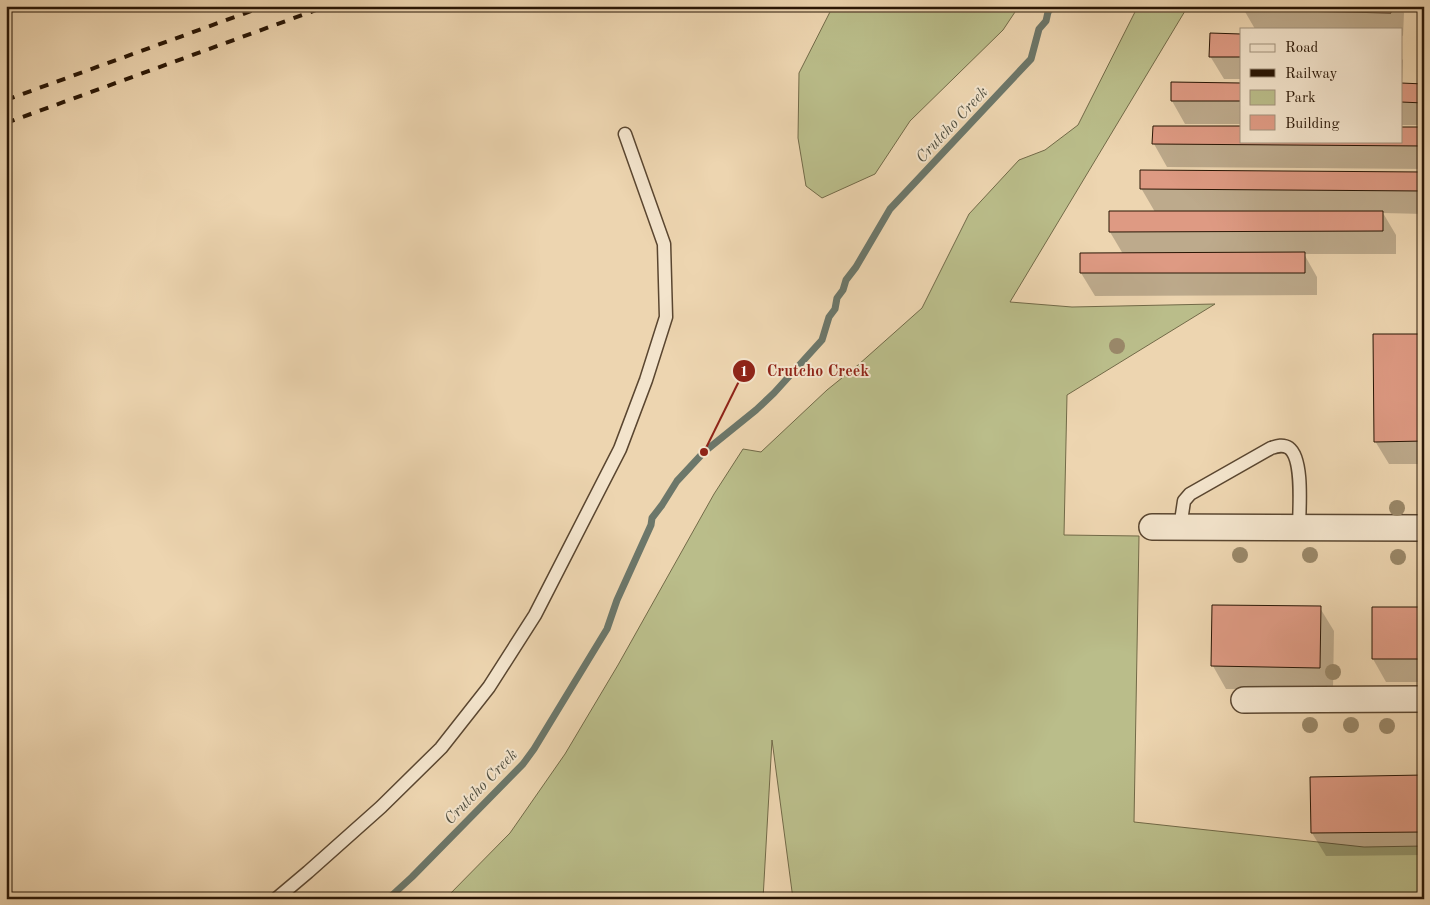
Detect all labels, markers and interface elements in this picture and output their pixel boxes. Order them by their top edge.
legend [1240,28,1402,142]
text: Road [1285,41,1319,56]
text: Railway [1285,67,1338,82]
water label: Crutcho Creek [913,84,992,166]
text: Park [1285,91,1316,106]
text: Building [1285,117,1340,132]
callout: Crutcho Creek [732,355,880,386]
text: Crutcho Creek [767,364,869,380]
text: 1 [740,365,748,380]
water label: Crutcho Creek [442,747,521,828]

